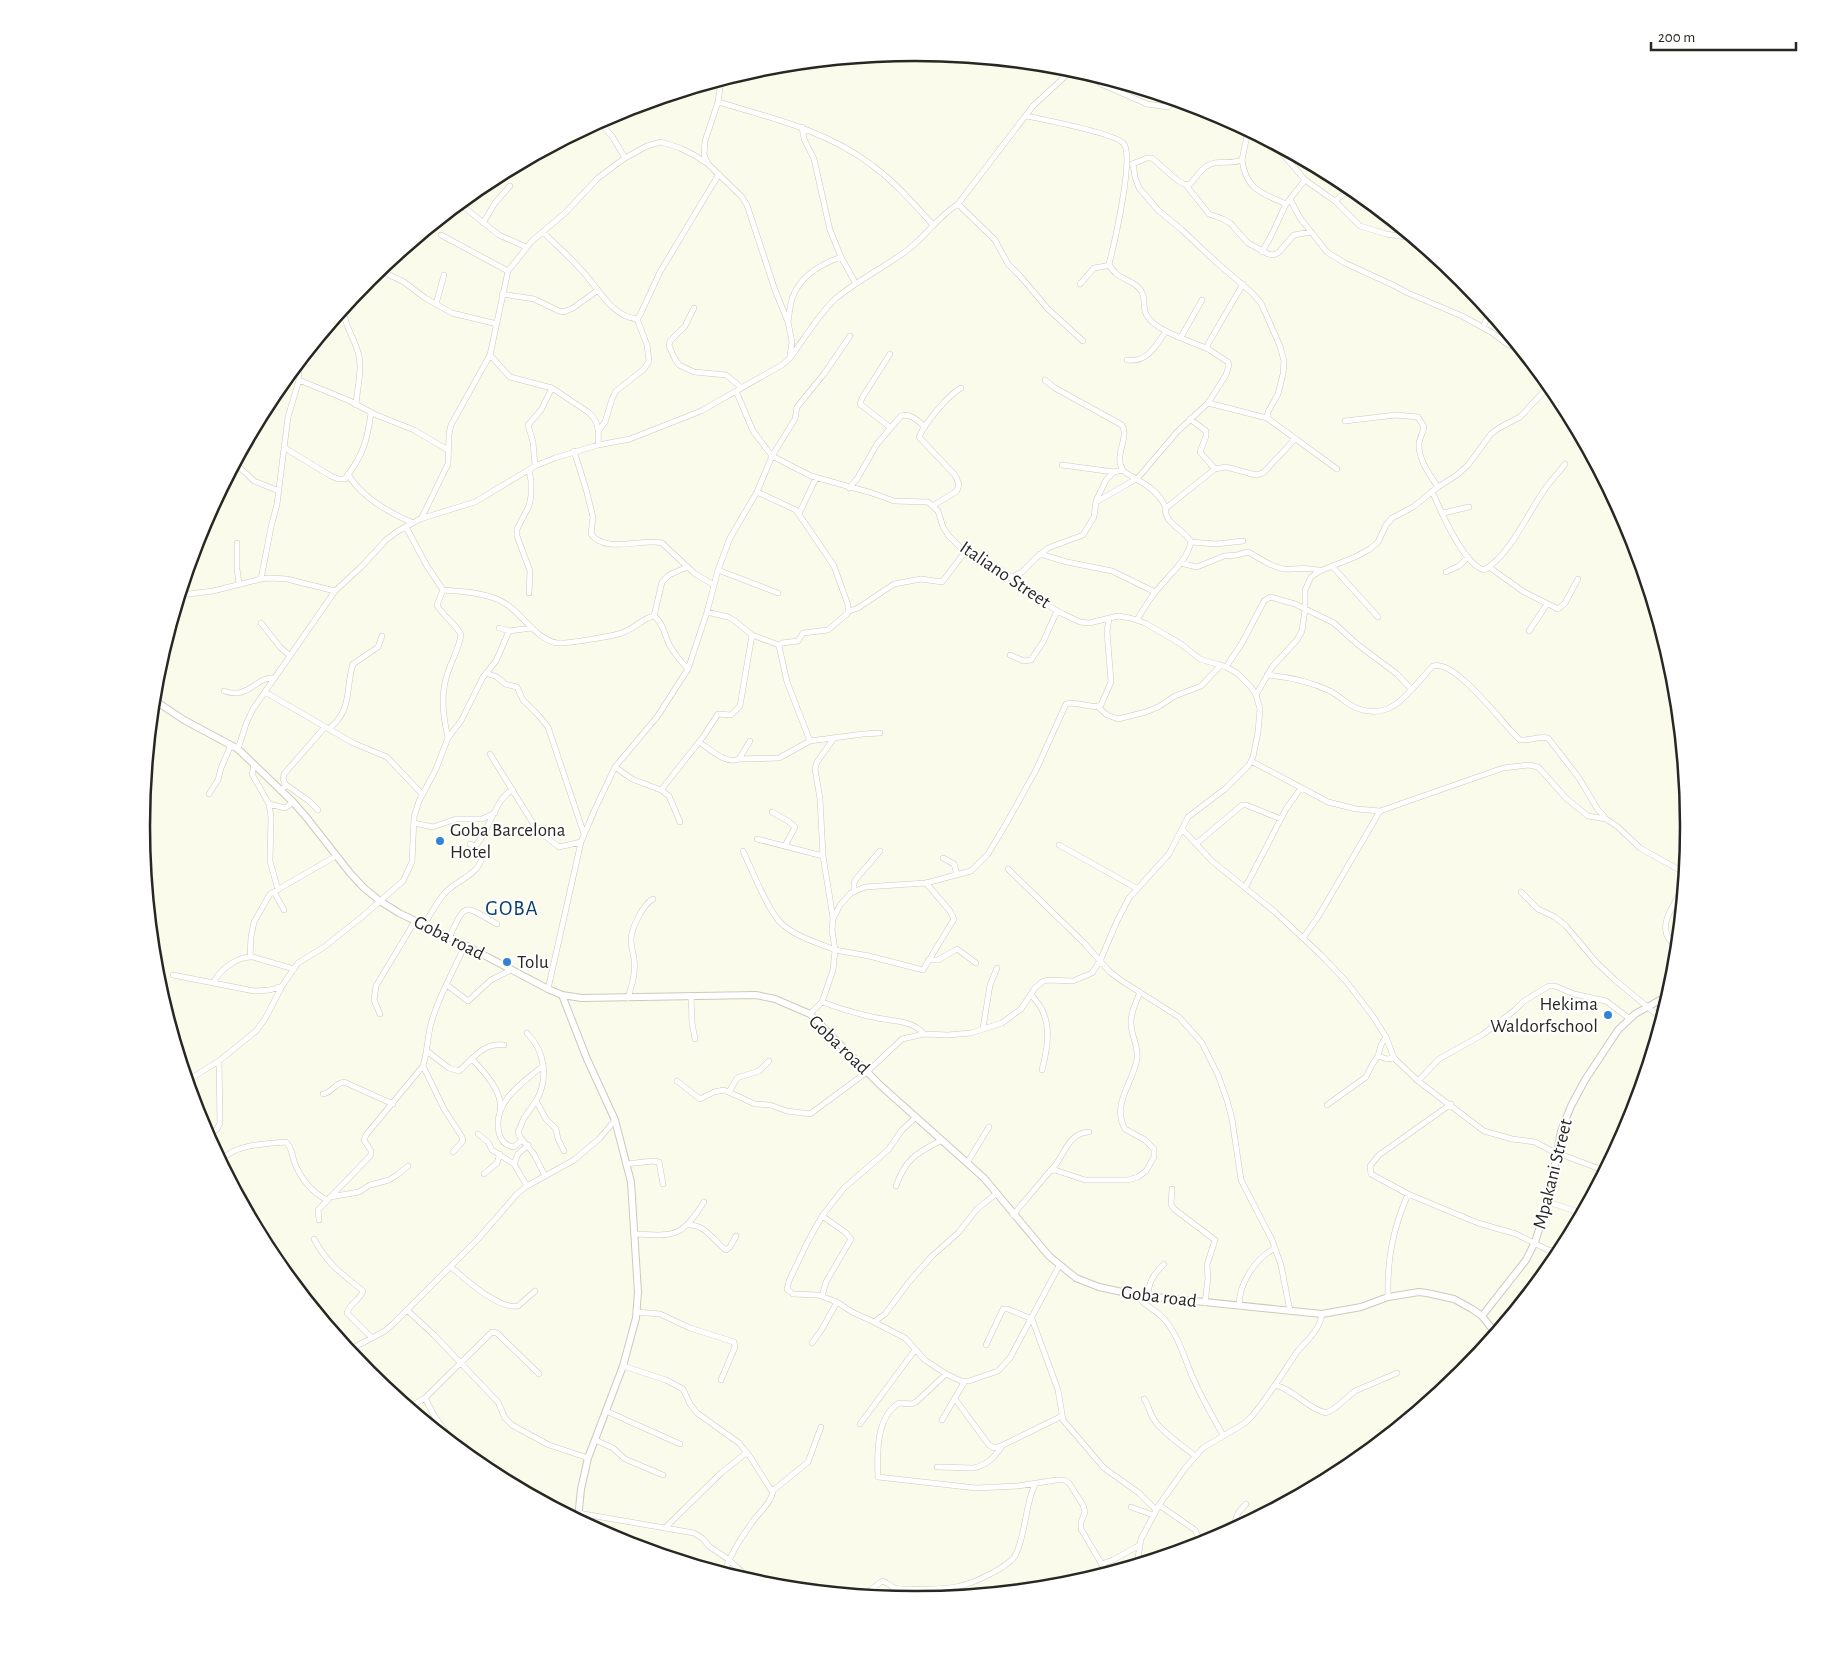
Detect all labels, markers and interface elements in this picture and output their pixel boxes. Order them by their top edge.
scale bar [1651,20,1796,52]
text: 200 m [1658,30,1695,45]
street label: Italiano Street [956,538,1054,612]
place label: Goba Barcelona Hotel [450,821,566,862]
marker: Goba Barcelona Hotel [434,835,446,847]
district label: GOBA [485,898,539,919]
street label: Goba road [411,912,487,964]
place label: Tolu [517,953,549,972]
marker: Tolu [501,956,513,968]
place label: Hekima Waldorfschool [1490,995,1598,1036]
marker: Hekima Waldorfschool [1602,1009,1614,1021]
street label: Goba road [805,1012,873,1078]
street label: Mpakani Street [1530,1117,1576,1231]
street label: Goba road [1120,1283,1198,1311]

